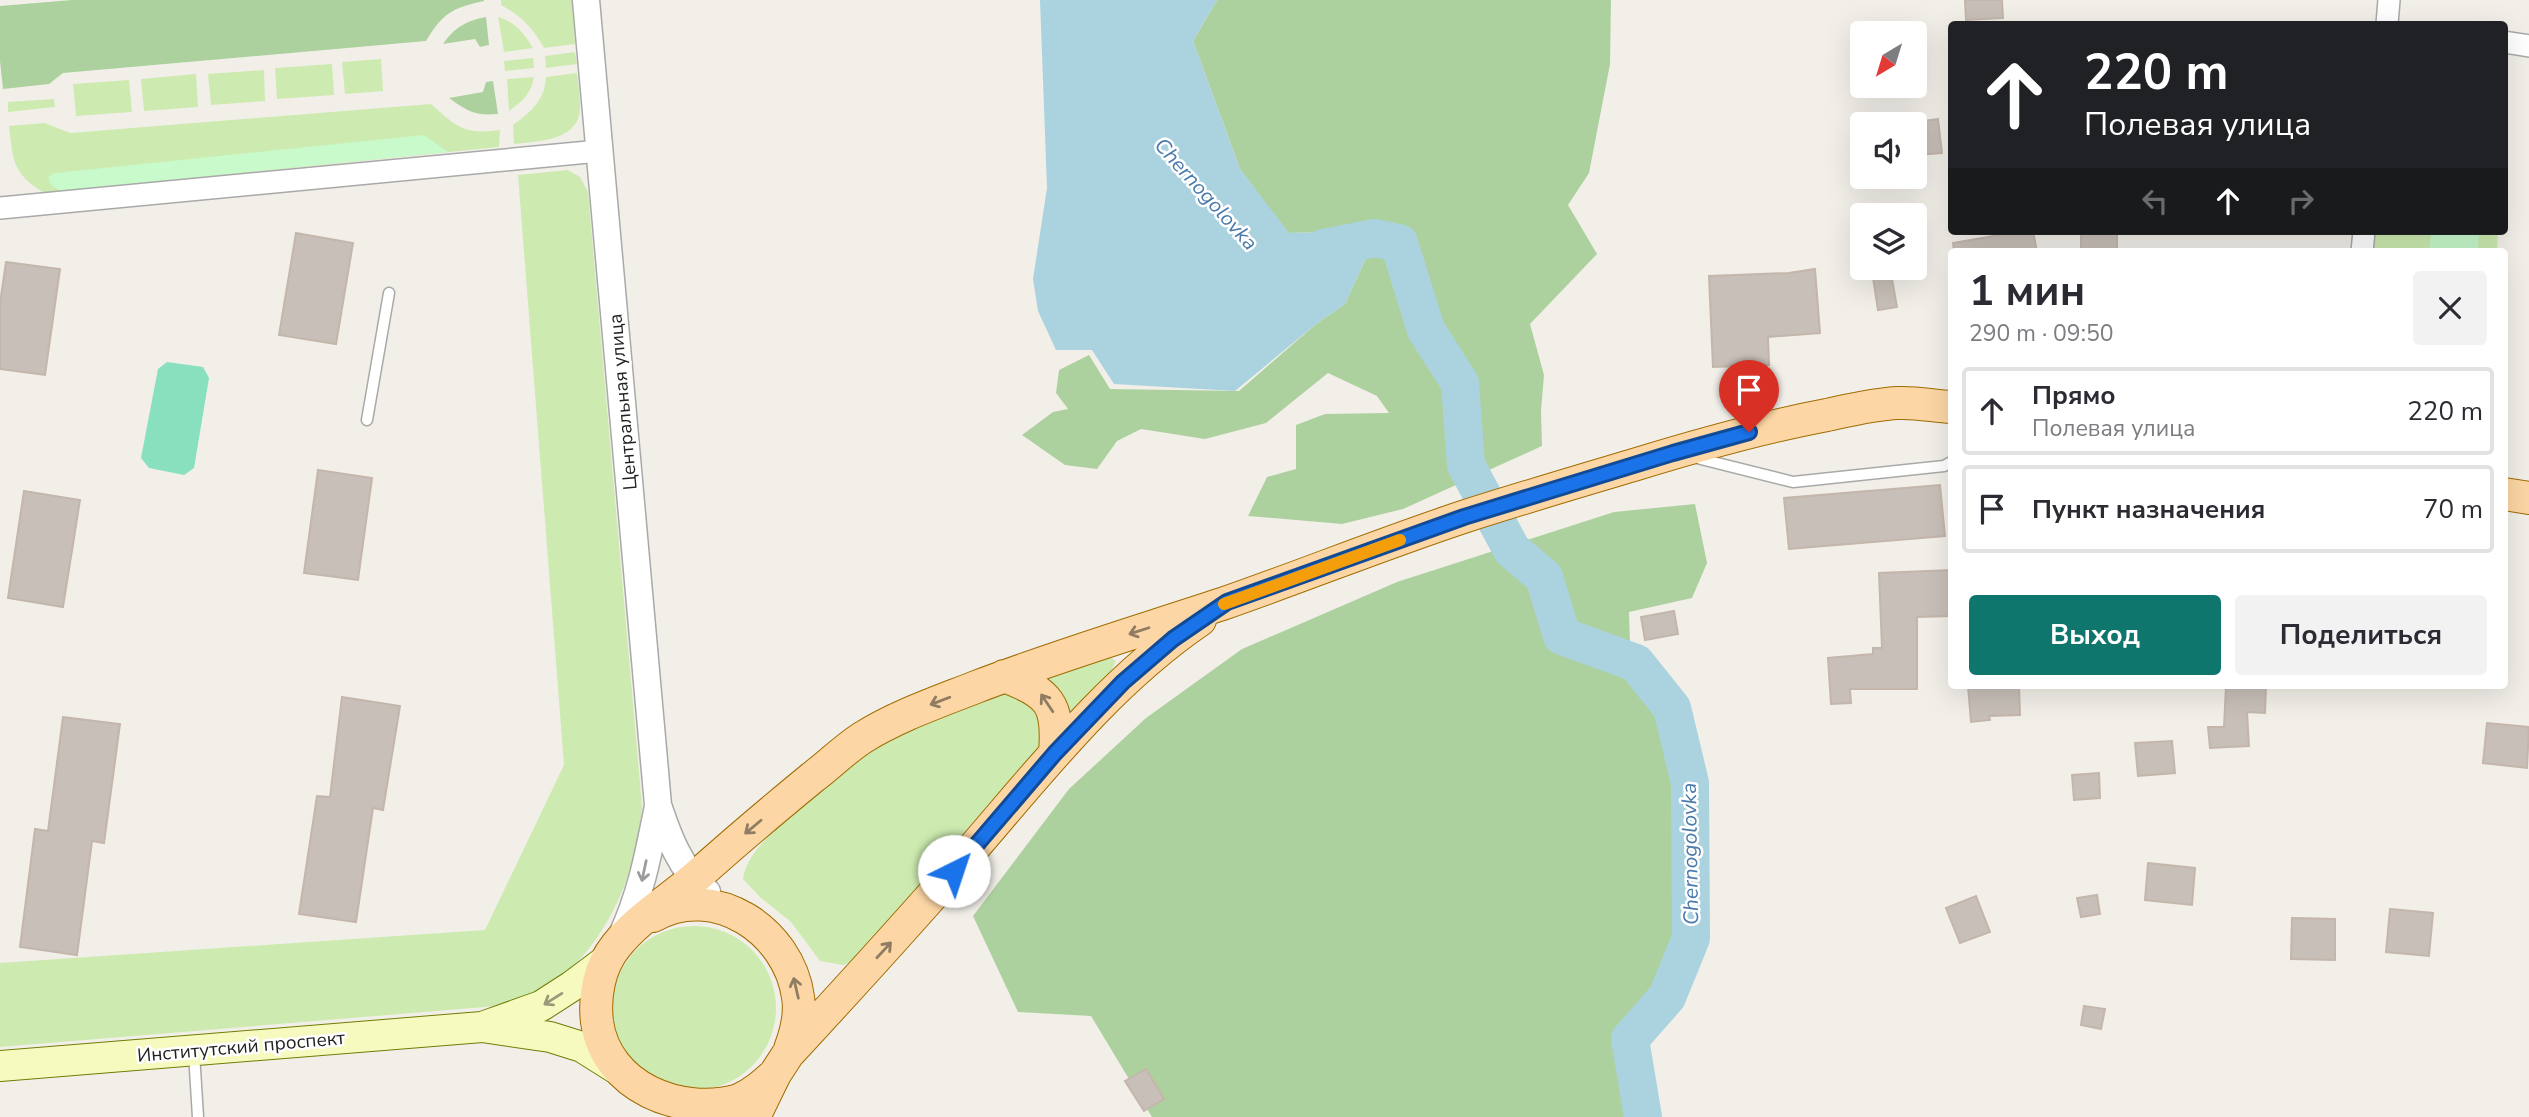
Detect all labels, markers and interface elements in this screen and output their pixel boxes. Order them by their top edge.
north arrow [1850,21,1927,98]
map controls [1850,21,1927,280]
text: 220 m [2084,39,2228,106]
icon: ahead [1969,49,2060,140]
text: Полевая улица [2084,103,2311,146]
button: sound [1850,112,1927,189]
water label: Chernogolovka [1148,132,1264,256]
icon: left [2136,182,2174,220]
icon: ahead [2209,182,2247,220]
icon: right [2282,182,2320,220]
button: layers [1850,203,1927,280]
text: 1 мин [1969,263,2085,320]
button: close [2413,271,2487,345]
street label: Центральная улица [602,313,644,491]
text: 290 m · 09:50 [1969,318,2114,349]
pin [1719,360,1779,432]
icon: arrive [1730,371,1768,409]
text: Прямо [2032,378,2116,413]
icon: ahead [1973,392,2011,430]
text: 220 m [2407,394,2483,429]
text: Полевая улица [2032,413,2195,444]
icon: arrive [1973,490,2011,528]
text: Пункт назначения [2032,492,2265,527]
text: 70 m [2423,492,2483,527]
button: Выход [1969,595,2221,675]
button: Поделиться [2235,595,2487,675]
one-way arrow [1128,625,1150,638]
one-way arrow [1040,694,1054,713]
one-way arrow [930,695,952,708]
water label: Chernogolovka [1675,783,1705,925]
one-way arrow [744,819,762,834]
position arrow [917,834,991,908]
one-way arrow [637,859,651,882]
one-way arrow [876,941,892,959]
one-way arrow [789,977,803,1000]
one-way arrow [543,992,563,1006]
street label: Институтский проспект [136,1025,347,1069]

